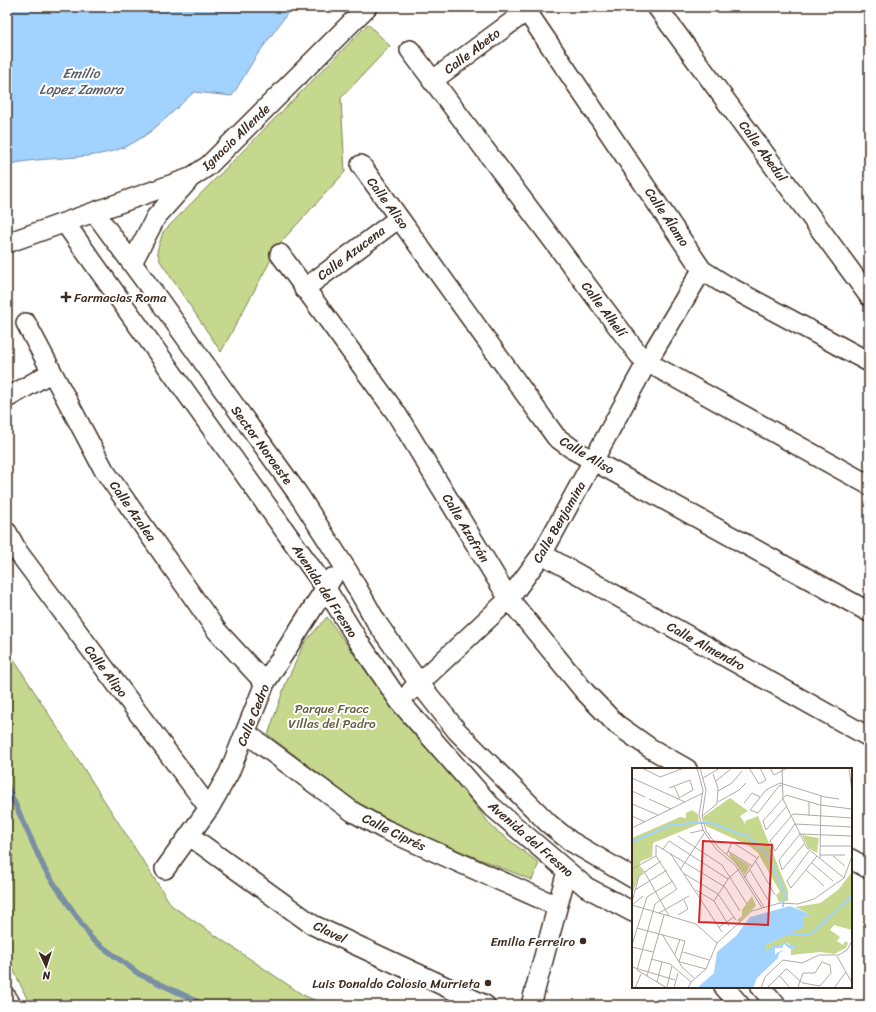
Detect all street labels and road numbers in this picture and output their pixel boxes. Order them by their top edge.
street label: Calle Abeto [439,22,506,80]
street label: Ignacio Allende [196,98,276,177]
street label: Calle Abedul [733,115,793,187]
street label: Calle Aliso [361,172,415,235]
street label: Calle Álamo [639,183,696,252]
street label: Calle Azucena [312,219,390,286]
street label: Calle Alhelí [575,276,634,343]
street label: Sector Noroeste [225,400,299,490]
street label: Calle Aliso [555,430,619,481]
street label: Calle Azalea [103,476,163,547]
street label: Calle Benjamina [526,476,592,567]
street label: Calle Azafrán [436,489,496,567]
street label: Avenida del Fresno [285,539,364,643]
street label: Calle Almendro [663,615,750,677]
street label: Calle Alipo [78,640,134,703]
street label: Calle Cedro [230,680,276,750]
street label: Avenida del Fresno [482,794,580,883]
street label: Calle Ciprés [358,807,430,857]
street label: Clavel [309,914,351,950]

